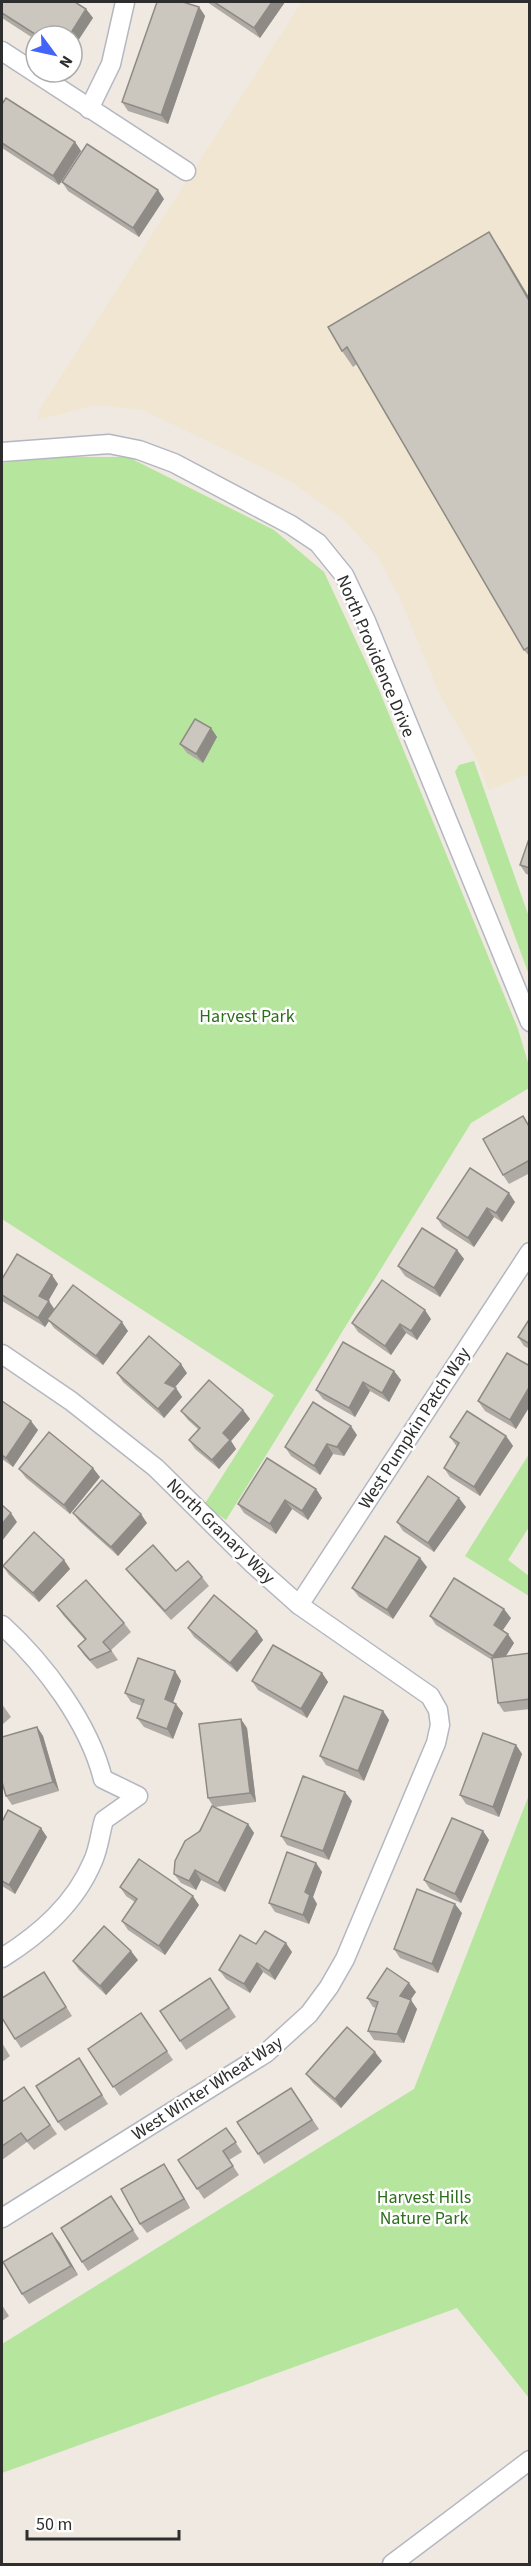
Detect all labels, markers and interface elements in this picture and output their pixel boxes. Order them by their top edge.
north arrow [24,24,84,84]
text: N [54,51,78,72]
street label: North Providence Drive [330,571,421,741]
park label: Harvest Park [199,1004,295,1029]
street label: West Pumpkin Patch Way [353,1342,477,1514]
street label: North Granary Way [161,1473,281,1590]
street label: West Winter Wheat Way [127,2030,288,2147]
park label: Harvest Hills Nature Park [377,2185,471,2231]
scale bar [27,2503,178,2541]
text: 50 m [36,2512,72,2537]

